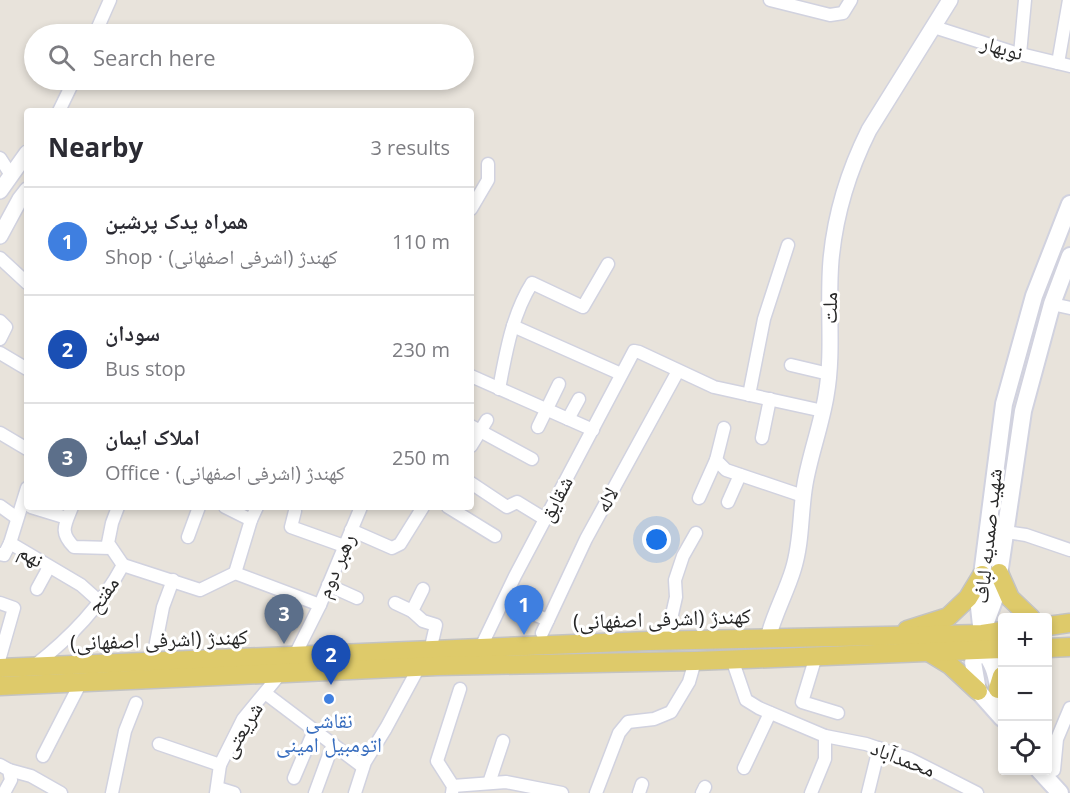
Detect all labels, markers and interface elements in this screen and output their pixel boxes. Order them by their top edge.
search box [24,24,474,90]
street label: نوبهار [977,27,1027,66]
icon: search [45,41,78,74]
text: Search here [93,42,216,72]
text: Nearby [48,129,143,165]
text: 3 results [370,134,450,161]
text: همراه یدک پرشین [105,205,248,235]
text: 1 [62,228,73,255]
text: 110 m [392,228,450,255]
text: Shop · کهندژ (اشرفی اصفهانی) [105,243,338,270]
street label: ملت [815,292,843,324]
text: سودان [105,317,160,347]
text: 2 [62,336,73,363]
text: 230 m [392,336,450,363]
text: Bus stop [105,355,186,382]
text: املاک ایمان [105,421,200,451]
text: 3 [62,444,73,471]
text: 250 m [392,444,450,471]
text: Office · کهندژ (اشرفی اصفهانی) [105,459,345,486]
street label: شهید صمدیه لباف [966,467,1008,605]
street label: شقایق [531,471,579,526]
street label: لاله [588,482,624,517]
your location [642,525,671,554]
street label: رهبر دوم [309,529,362,603]
street label: نهم [13,537,49,574]
street label: مفتح [79,570,125,619]
pin: 1 [504,586,544,635]
pin: 3 [264,594,304,644]
street label: کهندژ (اشرفی اصفهانی) [573,601,752,635]
map controls [998,613,1052,775]
button: + [998,613,1052,667]
street label: کهندژ (اشرفی اصفهانی) [70,622,249,656]
pin: 2 [312,636,350,685]
button: − [998,667,1052,721]
marker: نقاشی اتومبیل امینی [322,692,336,706]
street label: شریعتی [214,696,269,762]
place label: نقاشی اتومبیل امینی [276,706,382,758]
button: locate [998,721,1052,775]
street label: محمدآباد [867,733,940,783]

